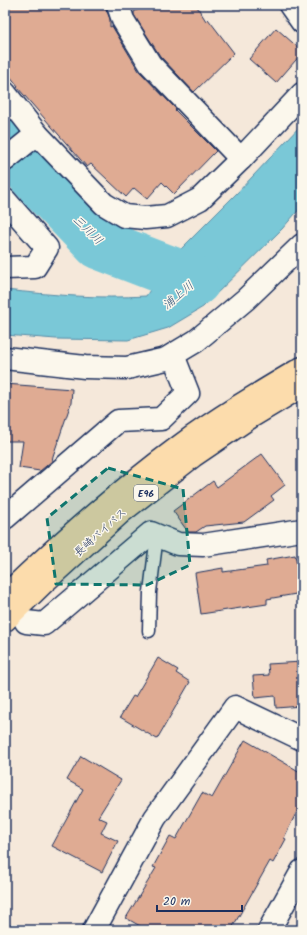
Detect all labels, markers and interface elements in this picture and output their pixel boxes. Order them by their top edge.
water label: 三川川 [68,211,107,250]
water label: 浦上川 [158,277,198,314]
road number: E96 [134,485,158,501]
street label: 長崎バイパス [70,504,131,561]
scale bar [157,887,242,913]
text: 20 m [163,892,191,911]

